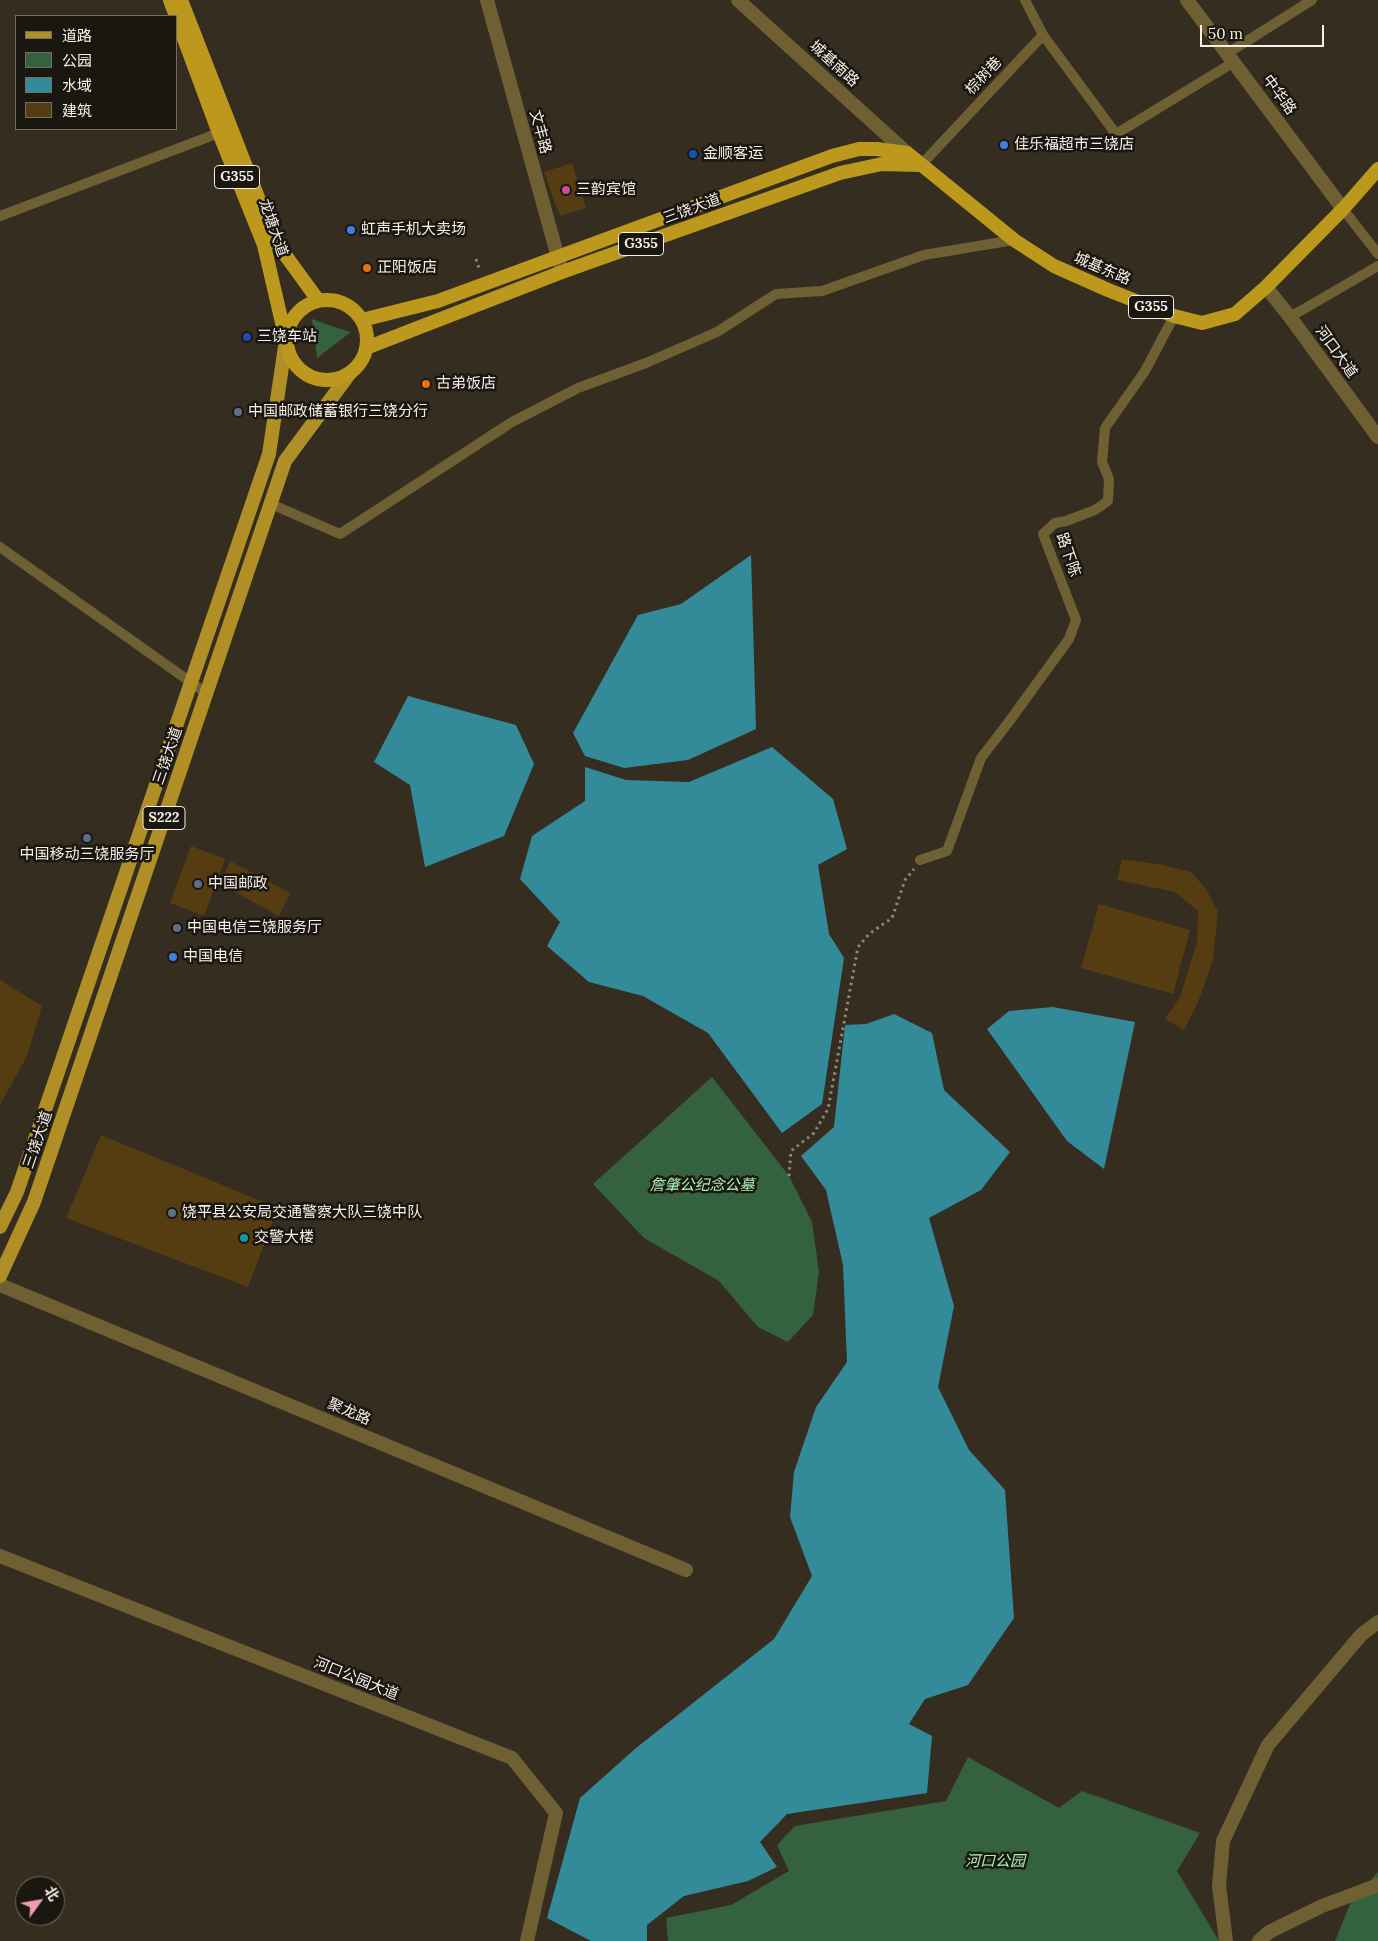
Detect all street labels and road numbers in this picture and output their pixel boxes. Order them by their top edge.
street label: 城基南路 [806,37,862,91]
street label: 棕树巷 [962,53,1006,99]
street label: 中华路 [1258,72,1300,118]
street label: 文丰路 [525,108,555,156]
road number: G355 [214,166,260,188]
street label: 三饶大道 [661,190,723,228]
street label: 龙塘大道 [255,197,291,259]
road number: G355 [618,232,664,255]
street label: 城基东路 [1071,249,1133,289]
road number: G355 [1128,296,1174,318]
street label: 河口大道 [1311,322,1361,382]
street label: 路下陈 [1052,531,1084,579]
street label: 三饶大道 [150,725,186,787]
road number: S222 [143,806,185,830]
street label: 三饶大道 [20,1109,56,1171]
street label: 聚龙路 [325,1395,373,1429]
street label: 河口公园大道 [311,1654,401,1704]

